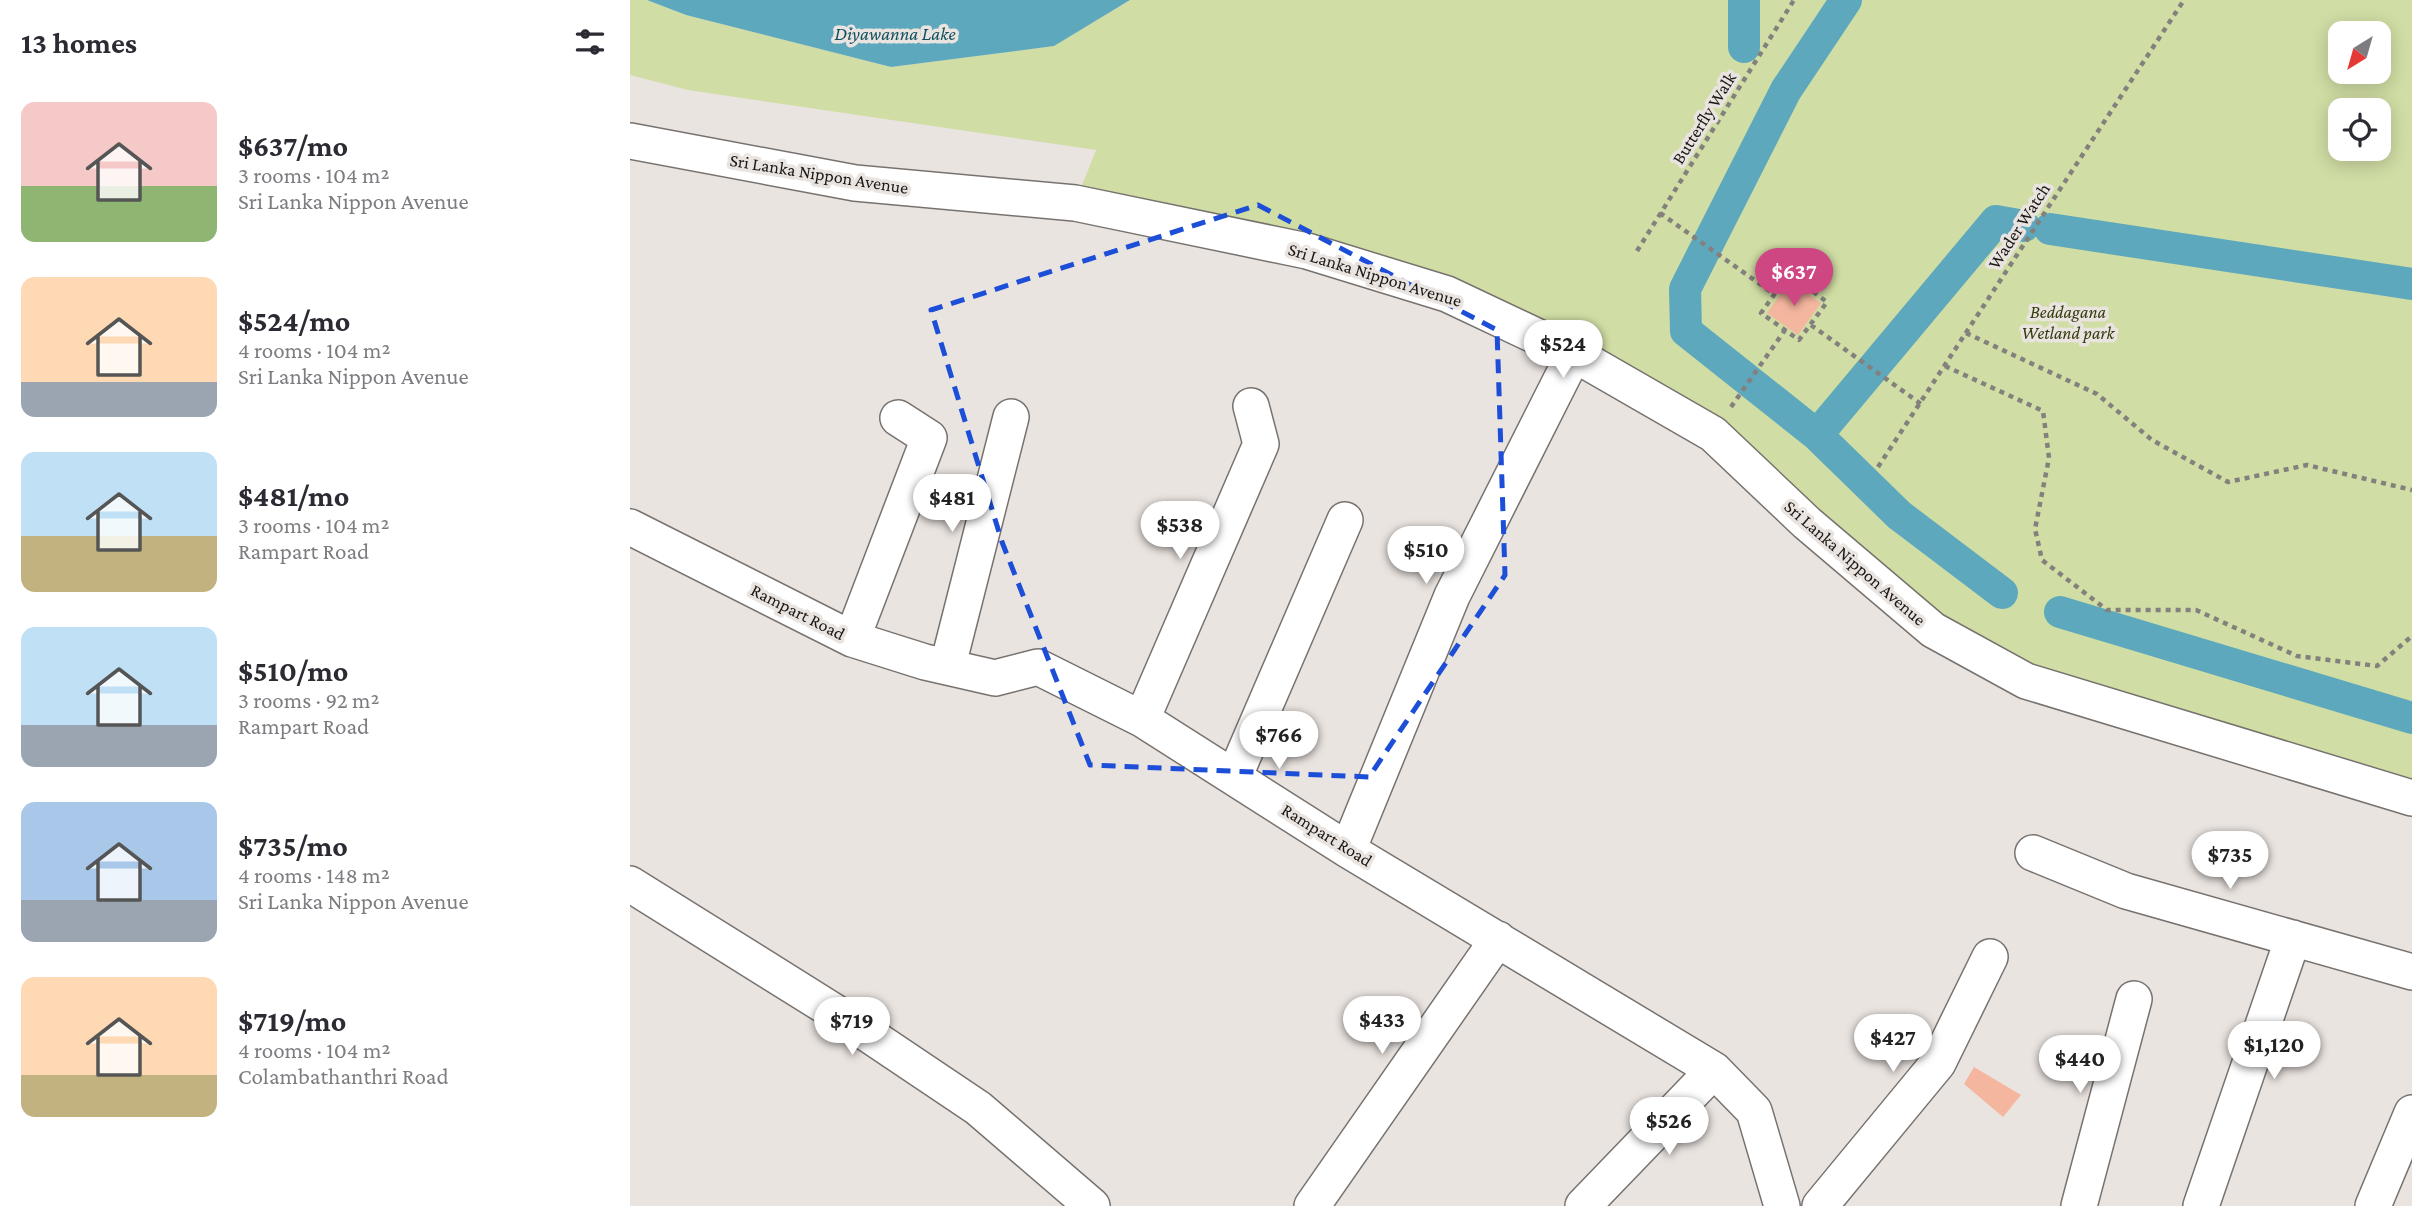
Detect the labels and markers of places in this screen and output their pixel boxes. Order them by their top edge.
pin: $637 [1753,248,1835,308]
pin: $524 [1522,320,1604,380]
pin: $481 [911,475,993,534]
pin: $538 [1139,502,1221,561]
pin: $510 [1385,526,1467,586]
pin: $766 [1238,712,1320,771]
pin: $735 [2189,832,2271,891]
pin: $433 [1341,996,1423,1056]
pin: $719 [811,998,893,1057]
pin: $427 [1852,1014,1934,1074]
pin: $1,120 [2217,1021,2331,1081]
pin: $440 [2039,1036,2121,1095]
pin: $526 [1628,1098,1710,1157]

